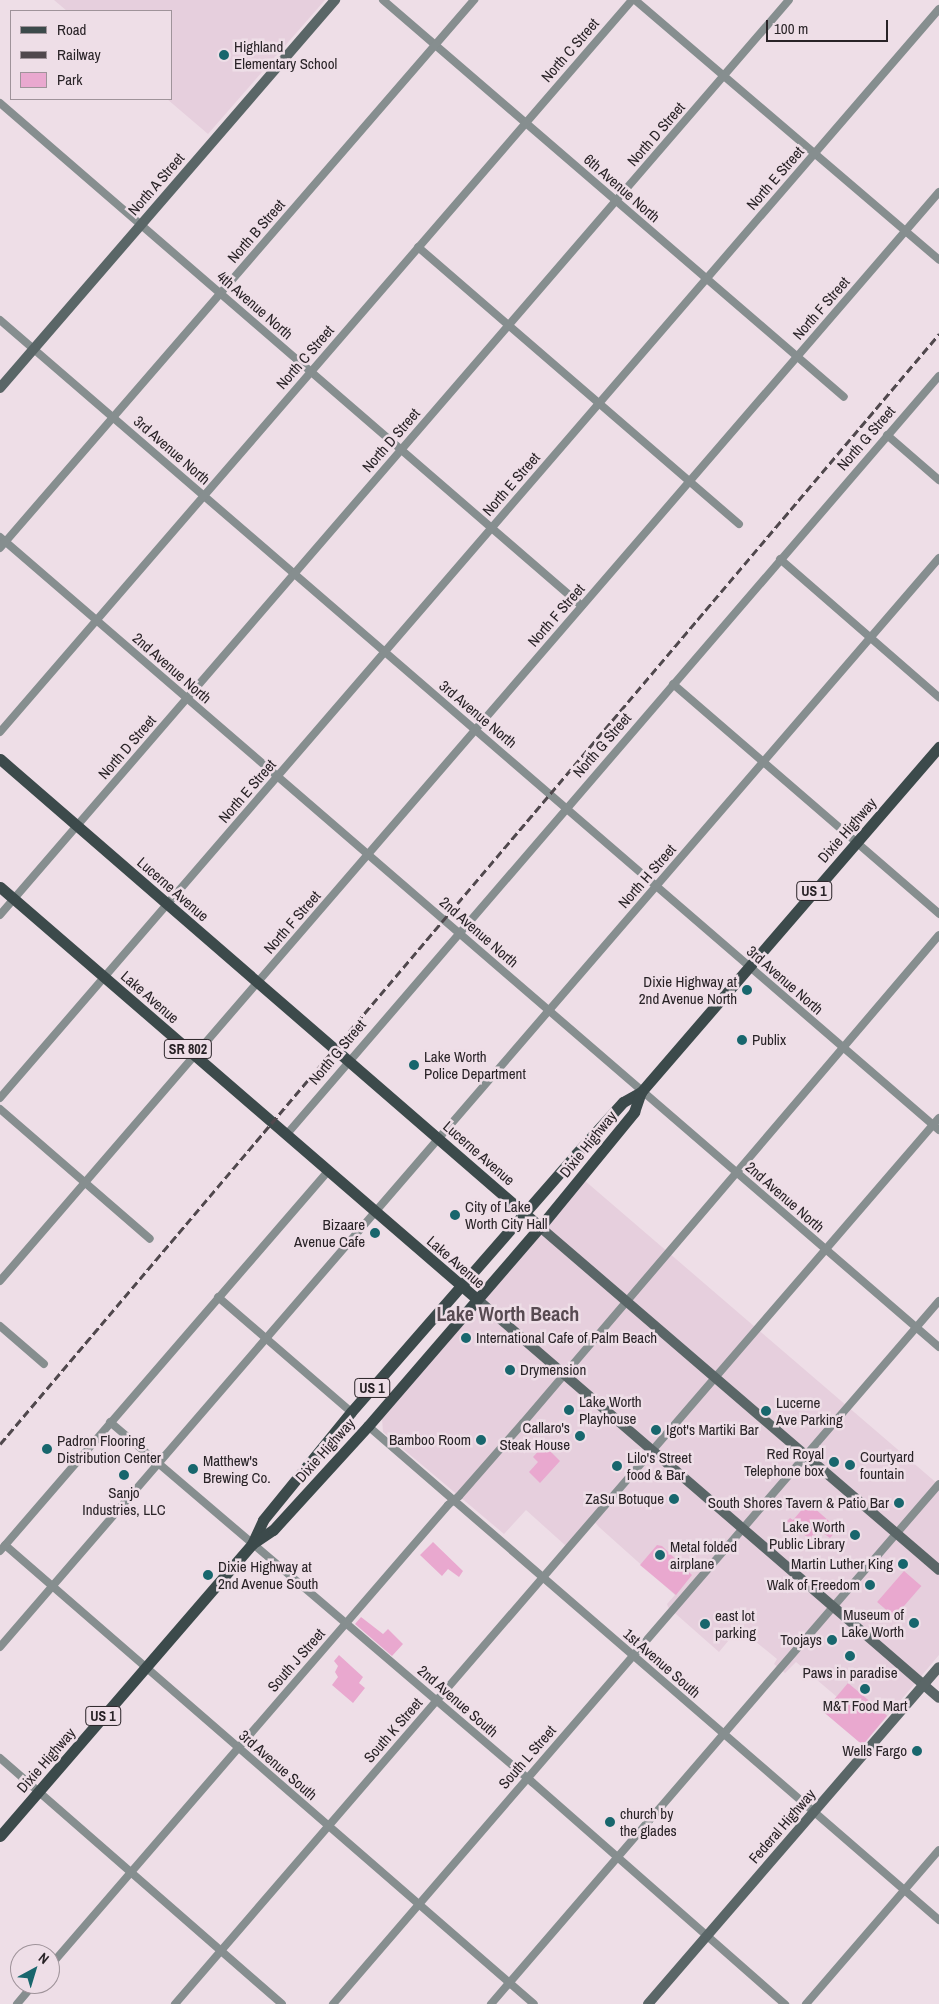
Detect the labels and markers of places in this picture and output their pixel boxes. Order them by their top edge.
place label: Highland Elementary School [234,37,337,72]
marker: Highland Elementary School [218,49,230,61]
place label: Dixie Highway at 2nd Avenue North [638,972,737,1007]
marker: Dixie Highway at 2nd Avenue North [741,984,753,996]
place label: Publix [752,1031,786,1049]
marker: Publix [736,1034,748,1046]
place label: Lake Worth Police Department [424,1047,526,1082]
marker: Lake Worth Police Department [408,1059,420,1071]
place label: City of Lake Worth City Hall [465,1197,547,1232]
marker: City of Lake Worth City Hall [449,1209,461,1221]
place label: Bizaare Avenue Cafe [294,1215,365,1250]
marker: Bizaare Avenue Cafe [369,1227,381,1239]
place label: International Cafe of Palm Beach [476,1329,657,1347]
marker: International Cafe of Palm Beach [460,1332,472,1344]
place label: Drymension [520,1361,586,1379]
marker: Drymension [504,1364,516,1376]
place label: Lake Worth Playhouse [579,1392,642,1427]
place label: Lucerne Ave Parking [776,1393,843,1428]
marker: Lake Worth Playhouse [563,1404,575,1416]
marker: Lucerne Ave Parking [760,1405,772,1417]
place label: Callaro's Steak House [500,1418,570,1453]
place label: Igot's Martiki Bar [666,1421,759,1439]
marker: Igot's Martiki Bar [650,1424,662,1436]
marker: Callaro's Steak House [574,1430,586,1442]
place label: Padron Flooring Distribution Center [57,1431,161,1466]
place label: Bamboo Room [389,1431,471,1449]
marker: Bamboo Room [475,1434,487,1446]
marker: Padron Flooring Distribution Center [41,1443,53,1455]
place label: Red Royal Telephone box [744,1444,824,1479]
place label: Courtyard fountain [860,1447,914,1482]
place label: Lilo's Street food & Bar [627,1448,692,1483]
place label: Matthew's Brewing Co. [203,1451,271,1486]
marker: Red Royal Telephone box [828,1456,840,1468]
marker: Courtyard fountain [844,1459,856,1471]
marker: Lilo's Street food & Bar [611,1460,623,1472]
marker: Matthew's Brewing Co. [187,1463,199,1475]
marker: Sanjo Industries, LLC [118,1469,130,1481]
place label: Sanjo Industries, LLC [82,1483,166,1518]
place label: ZaSu Botuque [585,1490,664,1508]
marker: ZaSu Botuque [668,1493,680,1505]
place label: South Shores Tavern & Patio Bar [708,1494,889,1512]
marker: South Shores Tavern & Patio Bar [893,1497,905,1509]
place label: Lake Worth Public Library [769,1517,845,1552]
marker: Lake Worth Public Library [849,1529,861,1541]
place label: Metal folded airplane [670,1537,737,1572]
marker: Metal folded airplane [654,1549,666,1561]
place label: Martin Luther King [791,1555,893,1573]
place label: Dixie Highway at 2nd Avenue South [218,1557,319,1592]
marker: Martin Luther King [897,1558,909,1570]
marker: Dixie Highway at 2nd Avenue South [202,1569,214,1581]
place label: Walk of Freedom [767,1576,860,1594]
marker: Walk of Freedom [864,1579,876,1591]
place label: Museum of Lake Worth [841,1605,904,1640]
place label: east lot parking [715,1606,756,1641]
marker: Museum of Lake Worth [908,1617,920,1629]
marker: east lot parking [699,1618,711,1630]
place label: Toojays [780,1631,822,1649]
marker: Toojays [826,1634,838,1646]
marker: Paws in paradise [844,1650,856,1662]
place label: Paws in paradise [802,1664,898,1682]
marker: M&T Food Mart [859,1683,871,1695]
place label: M&T Food Mart [823,1697,907,1715]
place label: Wells Fargo [842,1742,907,1760]
marker: Wells Fargo [911,1745,923,1757]
place label: church by the glades [620,1804,677,1839]
marker: church by the glades [604,1816,616,1828]

